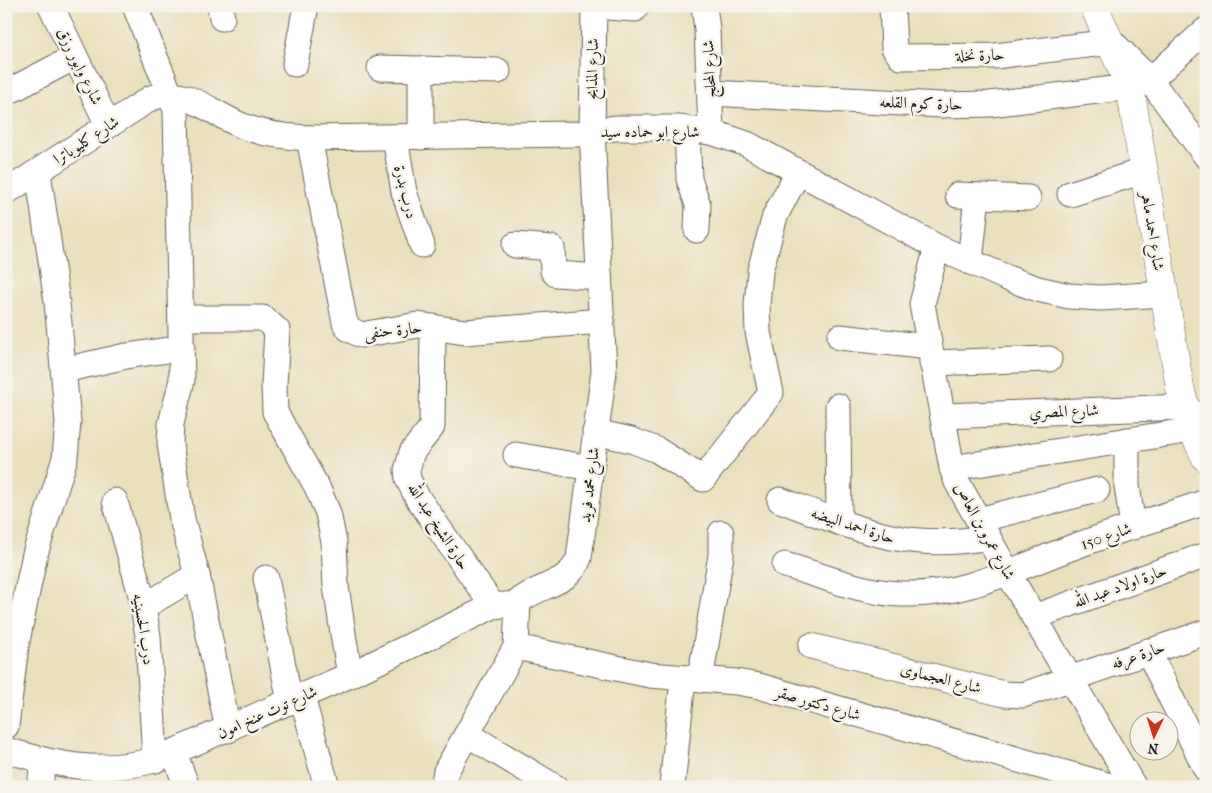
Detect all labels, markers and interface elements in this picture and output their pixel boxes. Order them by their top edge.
street label: شارع وابور رزق [50,24,107,109]
street label: شارع المذابح [582,38,606,100]
street label: شارع المحلج [698,39,725,99]
street label: حارة نخلة [954,45,1005,65]
street label: حارة كوم القلعه [879,92,963,119]
street label: شارع كليوباترا [50,112,125,172]
street label: شارع ابو حماده سيد [600,122,700,145]
street label: درب بدرة [389,163,422,221]
street label: شارع احمد ماهر [1133,188,1169,273]
street label: حارة حنفى [363,318,423,344]
street label: شارع المصري [1029,400,1099,426]
street label: شارع محمد فريد [575,446,607,524]
street label: حارة الشيخ عبد الله [400,477,477,576]
street label: شارع عمرو بن العاص [947,479,1020,585]
street label: حارة احمد البيضه [809,503,897,547]
street label: شارع 150 [1078,518,1135,557]
street label: حارة اولاد عبد الله [1070,558,1169,612]
street label: درب الحسينيه [128,592,159,666]
street label: حارة عرفه [1109,637,1168,675]
street label: شارع العجماوى [898,659,983,701]
street label: شارع توت عنخ امون [214,681,322,747]
street label: شارع دكتور صقر [770,681,863,728]
north arrow [1130,710,1180,760]
text: N [1147,740,1159,757]

